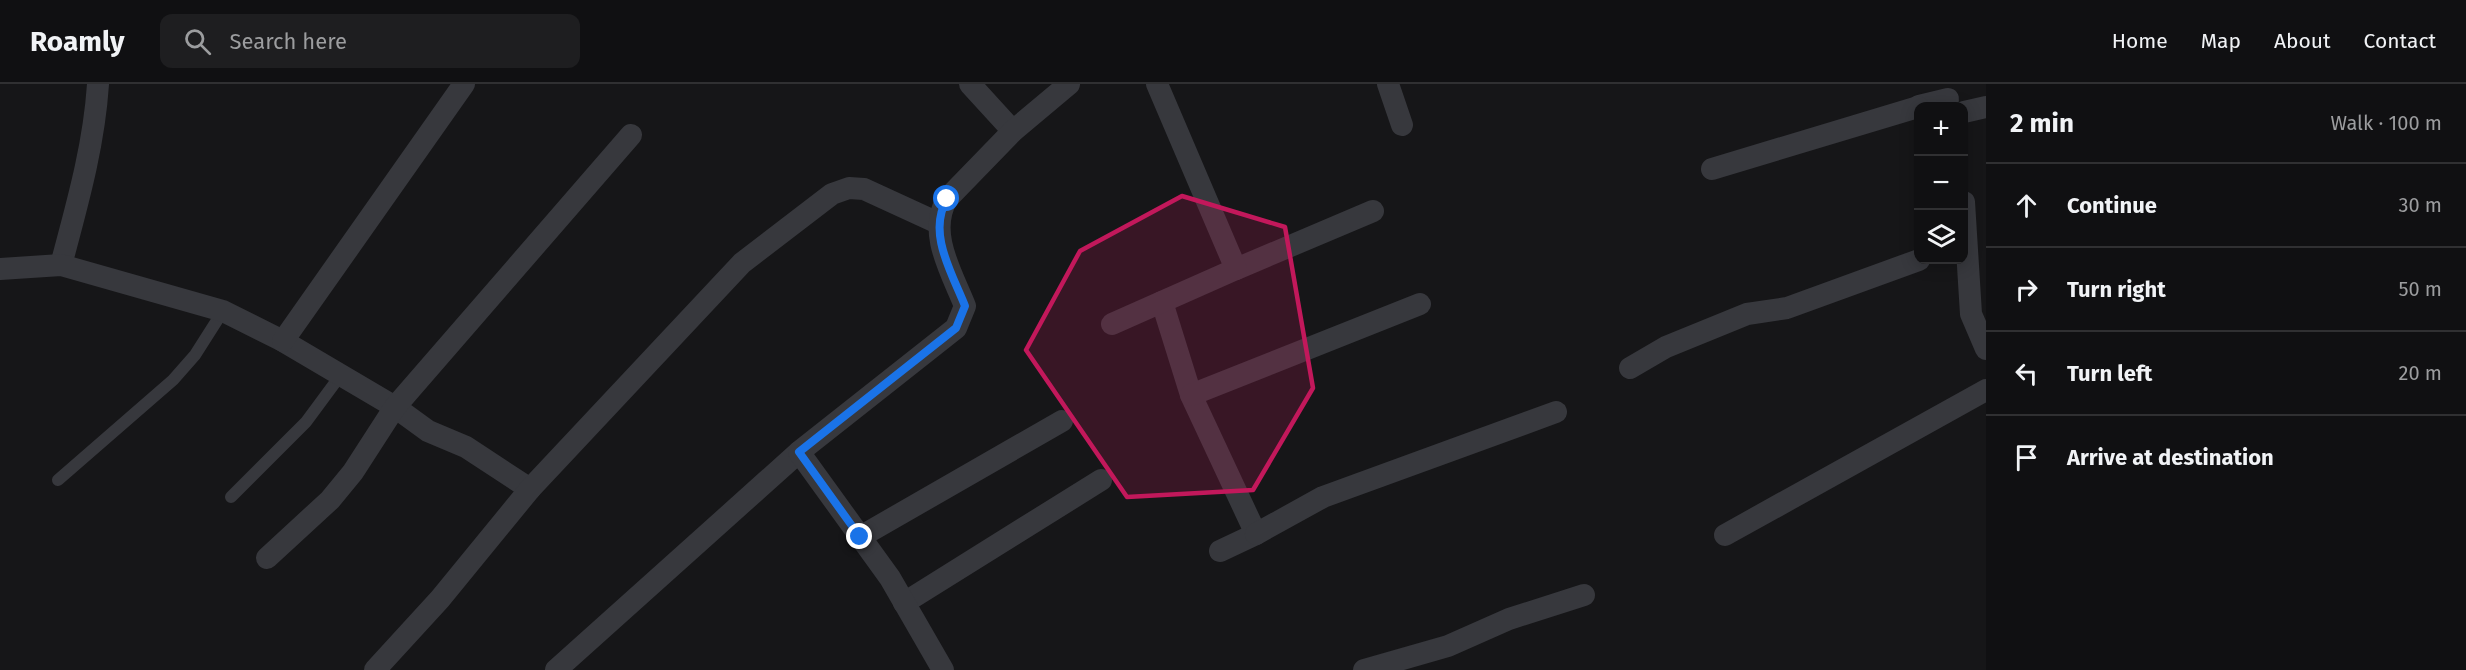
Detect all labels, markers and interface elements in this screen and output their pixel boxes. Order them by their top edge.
search box [160,14,580,68]
text: Roamly [30,25,124,58]
icon: search [181,25,214,58]
text: Search here [229,28,347,55]
text: Home [2112,28,2168,54]
text: Map [2201,28,2241,54]
text: About [2274,28,2331,54]
text: Contact [2364,28,2436,54]
map controls [1914,102,1968,264]
button: + [1914,102,1968,156]
text: 2 min [2010,108,2074,139]
text: Walk · 100 m [2330,111,2442,135]
button: − [1914,156,1968,210]
route start [933,185,959,211]
icon: ahead [2010,189,2043,222]
text: Continue [2067,192,2157,219]
text: 30 m [2398,193,2442,217]
button: layers [1914,210,1968,264]
icon: right [2010,273,2043,306]
text: Turn right [2067,276,2166,303]
text: 50 m [2398,277,2442,301]
icon: left [2010,357,2043,390]
text: Turn left [2067,360,2152,387]
text: 20 m [2399,361,2442,385]
icon: arrive [2010,441,2043,474]
text: Arrive at destination [2067,444,2274,471]
route end [846,523,872,549]

